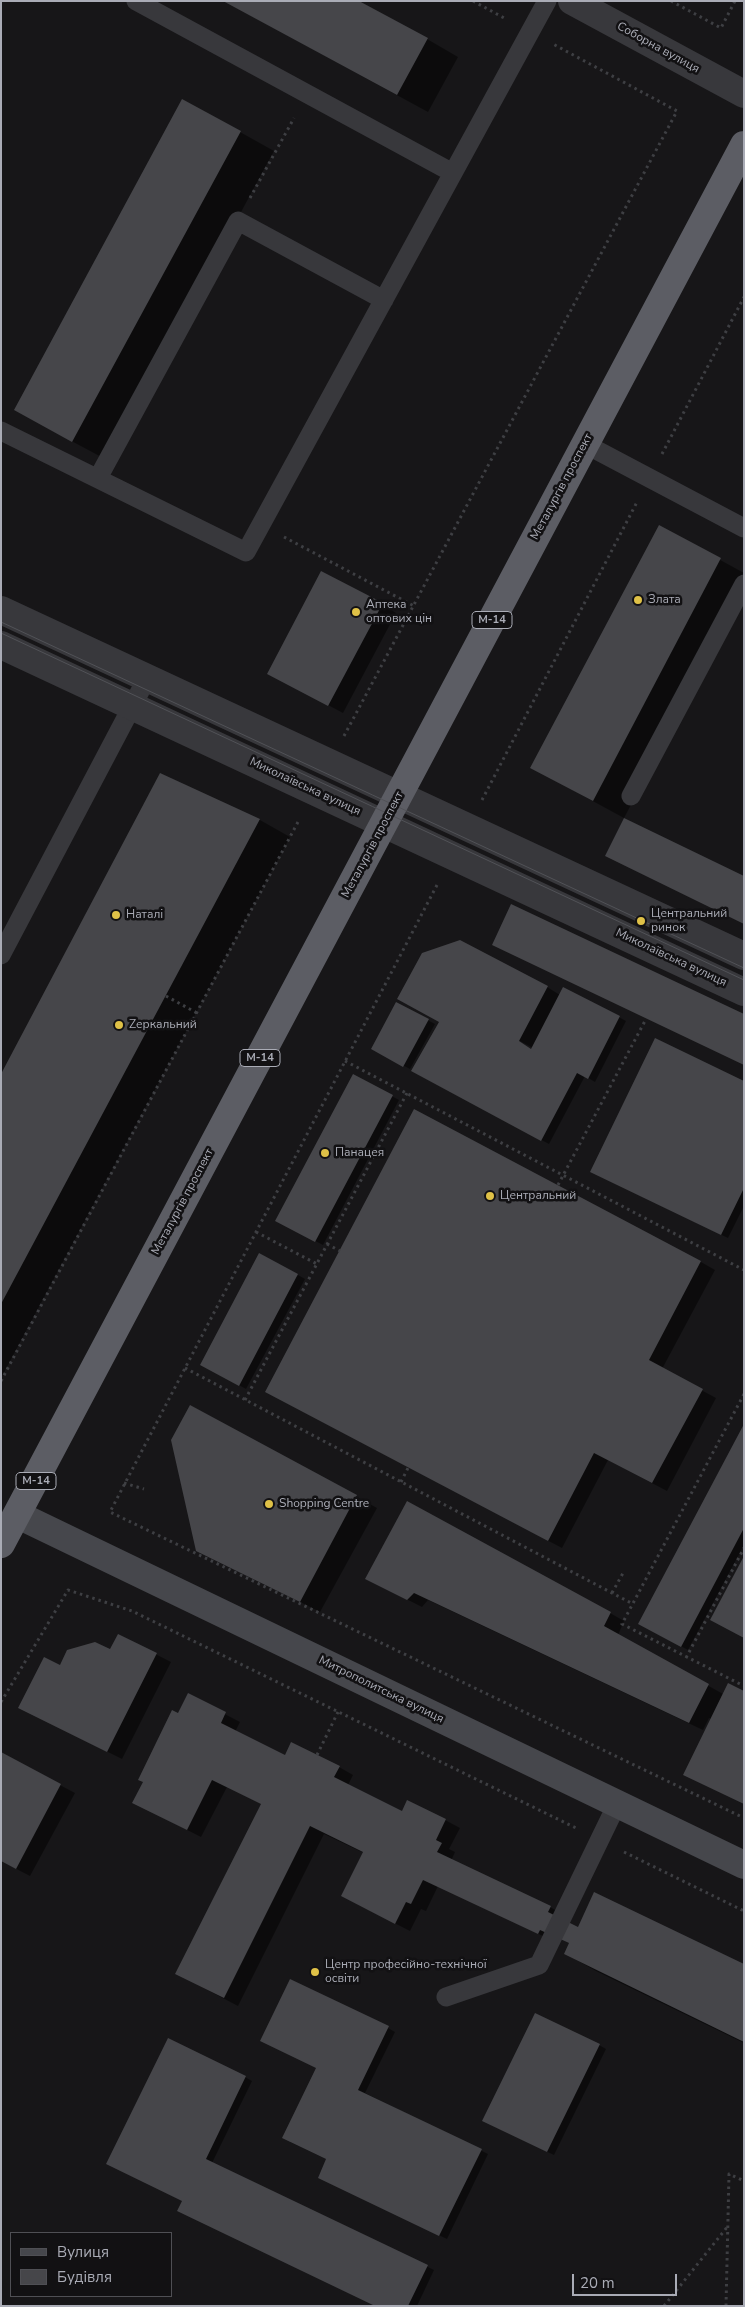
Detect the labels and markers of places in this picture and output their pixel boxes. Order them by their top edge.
place label: Злата [648,593,681,607]
marker: Злата [632,594,644,606]
place label: Аптека оптових цін [366,598,432,626]
marker: Аптека оптових цін [350,606,362,618]
place label: Центральний ринок [651,907,727,935]
place label: Наталі [126,908,163,922]
marker: Наталі [110,909,122,921]
marker: Центральний ринок [635,915,647,927]
place label: Zеркальний [129,1018,197,1032]
marker: Zеркальний [113,1019,125,1031]
place label: Панацея [335,1146,384,1160]
marker: Панацея [319,1147,331,1159]
place label: Центральний [500,1189,576,1203]
marker: Центральний [484,1190,496,1202]
place label: Shopping Centre [279,1497,369,1511]
marker: Shopping Centre [263,1498,275,1510]
place label: Центр професійно-технічної освіти [325,1958,487,1986]
marker: Центр професійно-технічної освіти [309,1966,321,1978]

